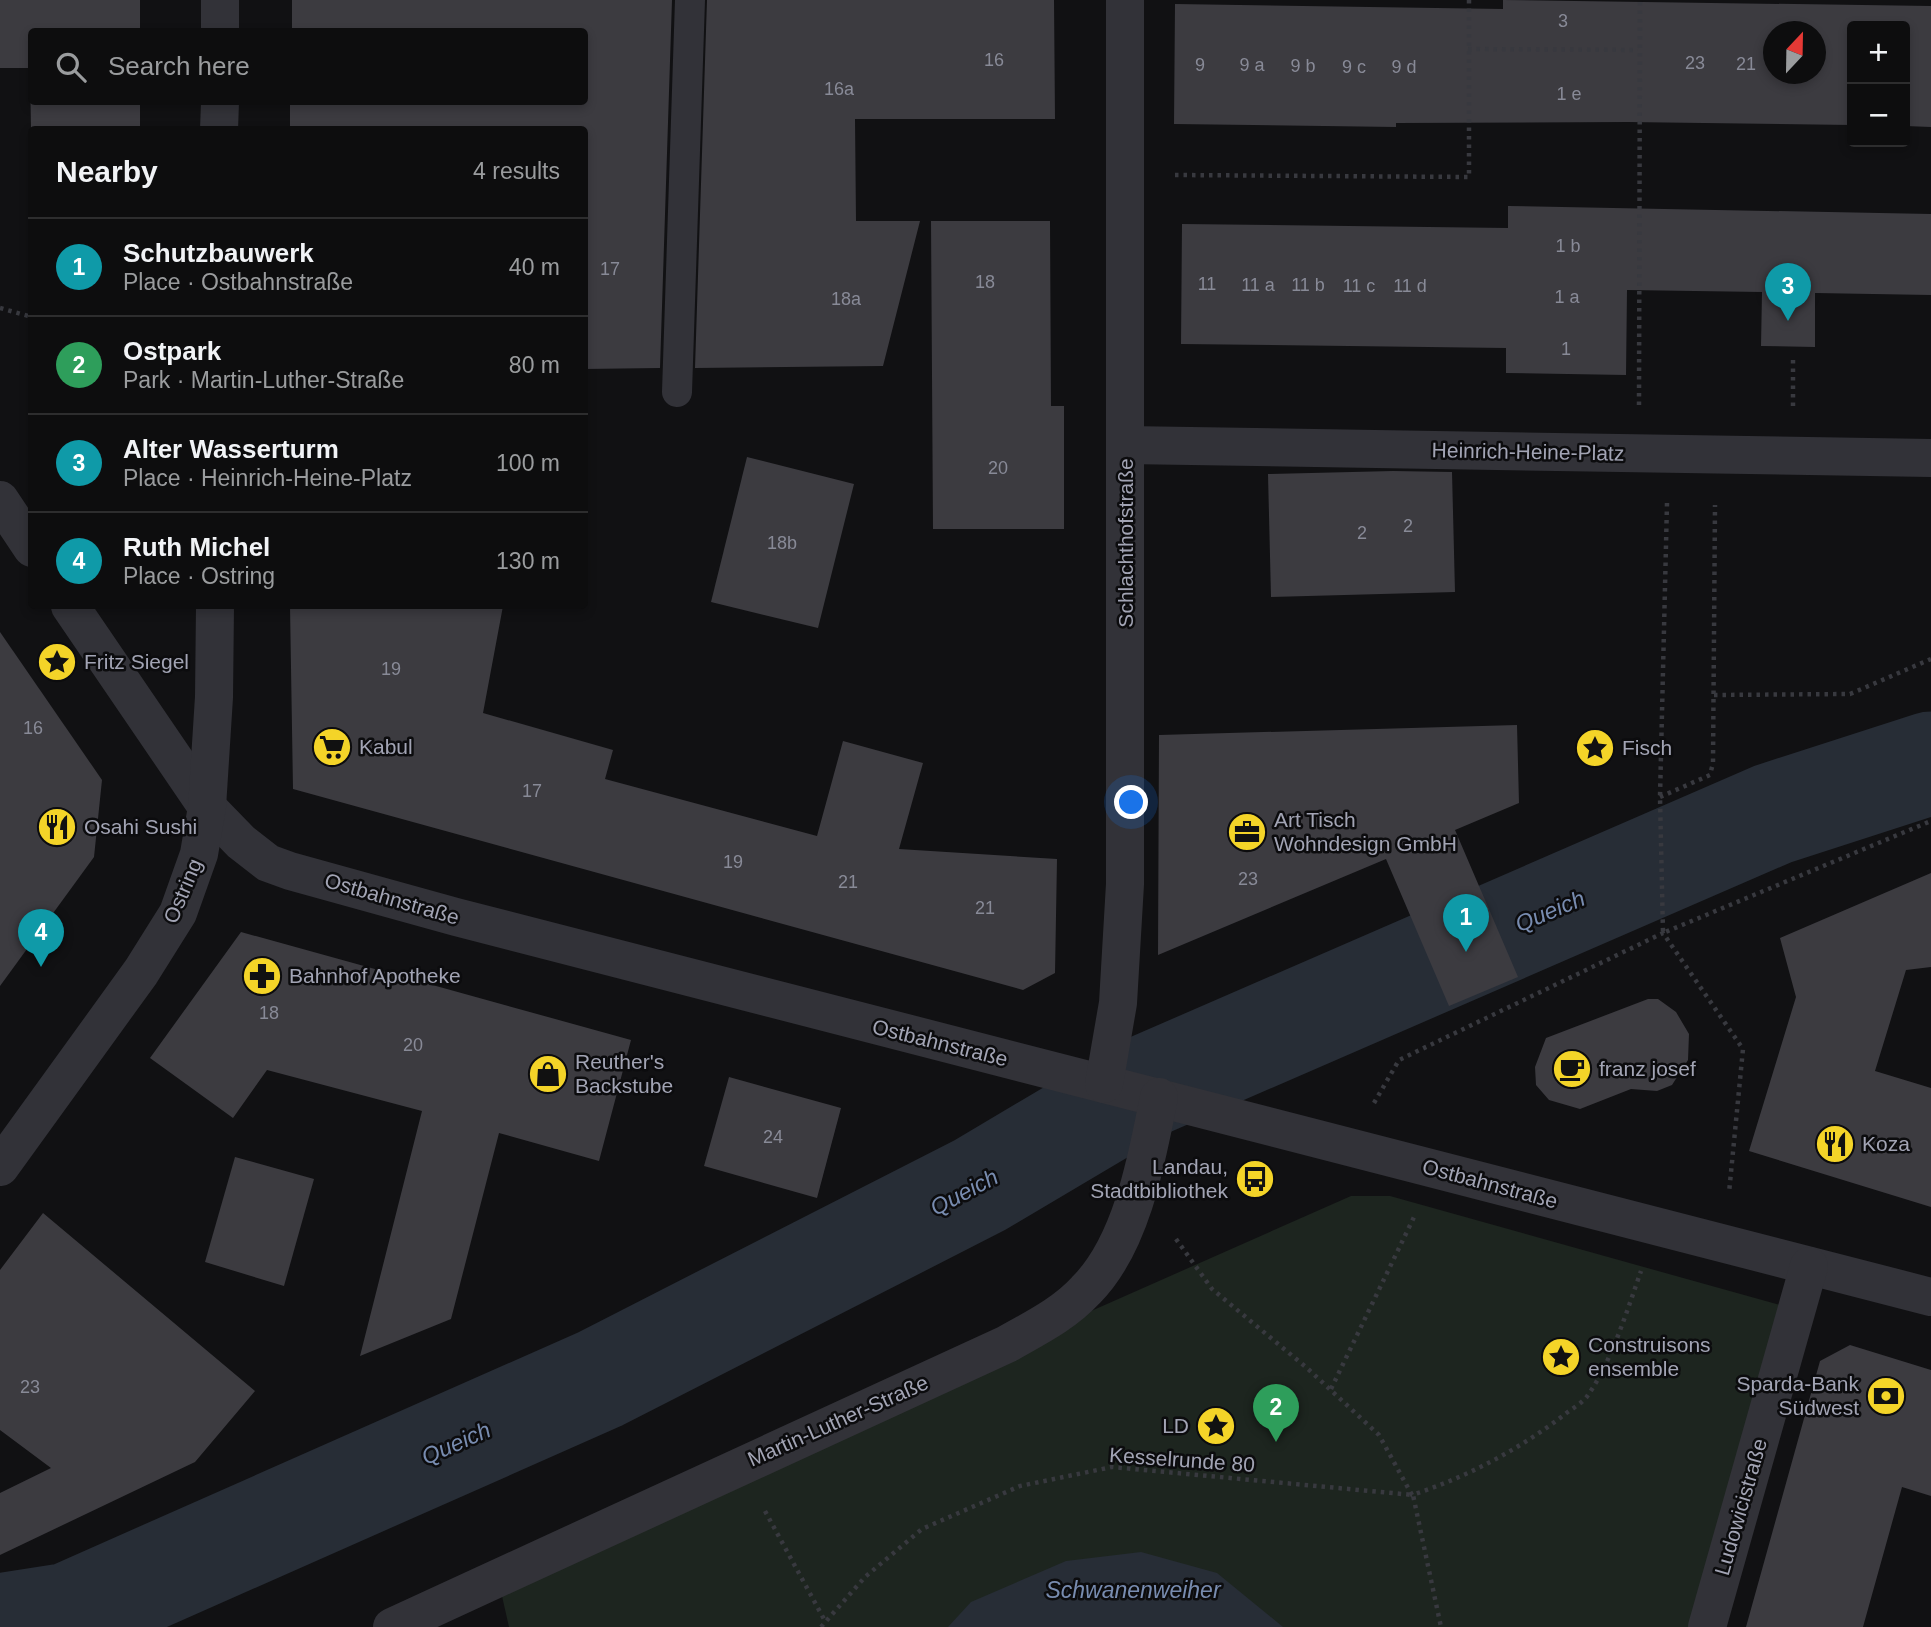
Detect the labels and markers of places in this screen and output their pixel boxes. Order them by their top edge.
pin: 3 [1765,263,1811,321]
place icon: Fritz Siegel [36,641,78,683]
place label: Fritz Siegel [84,650,189,673]
supermarket icon: Kabul [311,726,353,768]
place icon: Fisch [1574,727,1616,769]
place label: Kabul [359,735,413,758]
place label: Fisch [1622,736,1672,759]
restaurant icon: Osahi Sushi [36,806,78,848]
place label: Art Tisch Wohndesign GmbH [1274,808,1457,855]
office icon: Art Tisch Wohndesign GmbH [1226,811,1268,853]
place label: Osahi Sushi [84,815,197,838]
pin: 1 [1443,894,1489,952]
pin: 4 [18,909,64,967]
pharmacy icon: Bahnhof Apotheke [241,955,283,997]
place label: Bahnhof Apotheke [289,964,461,987]
cafe icon: franz josef [1551,1048,1593,1090]
place label: Reuther's Backstube [575,1050,673,1097]
shop icon: Reuther's Backstube [527,1053,569,1095]
place label: franz josef [1599,1057,1696,1080]
restaurant icon: Koza [1814,1123,1856,1165]
place label: Koza [1862,1132,1910,1155]
place label: Landau, Stadtbibliothek [1090,1155,1228,1202]
bus stop icon: Landau, Stadtbibliothek [1234,1158,1276,1200]
place label: Construisons ensemble [1588,1333,1711,1380]
place icon: Construisons ensemble [1540,1336,1582,1378]
place label: Sparda-Bank Südwest [1736,1372,1859,1419]
bank icon: Sparda-Bank Südwest [1865,1375,1907,1417]
pin: 2 [1253,1384,1299,1442]
place icon: LD [1195,1405,1237,1447]
place label: LD [1162,1414,1189,1437]

